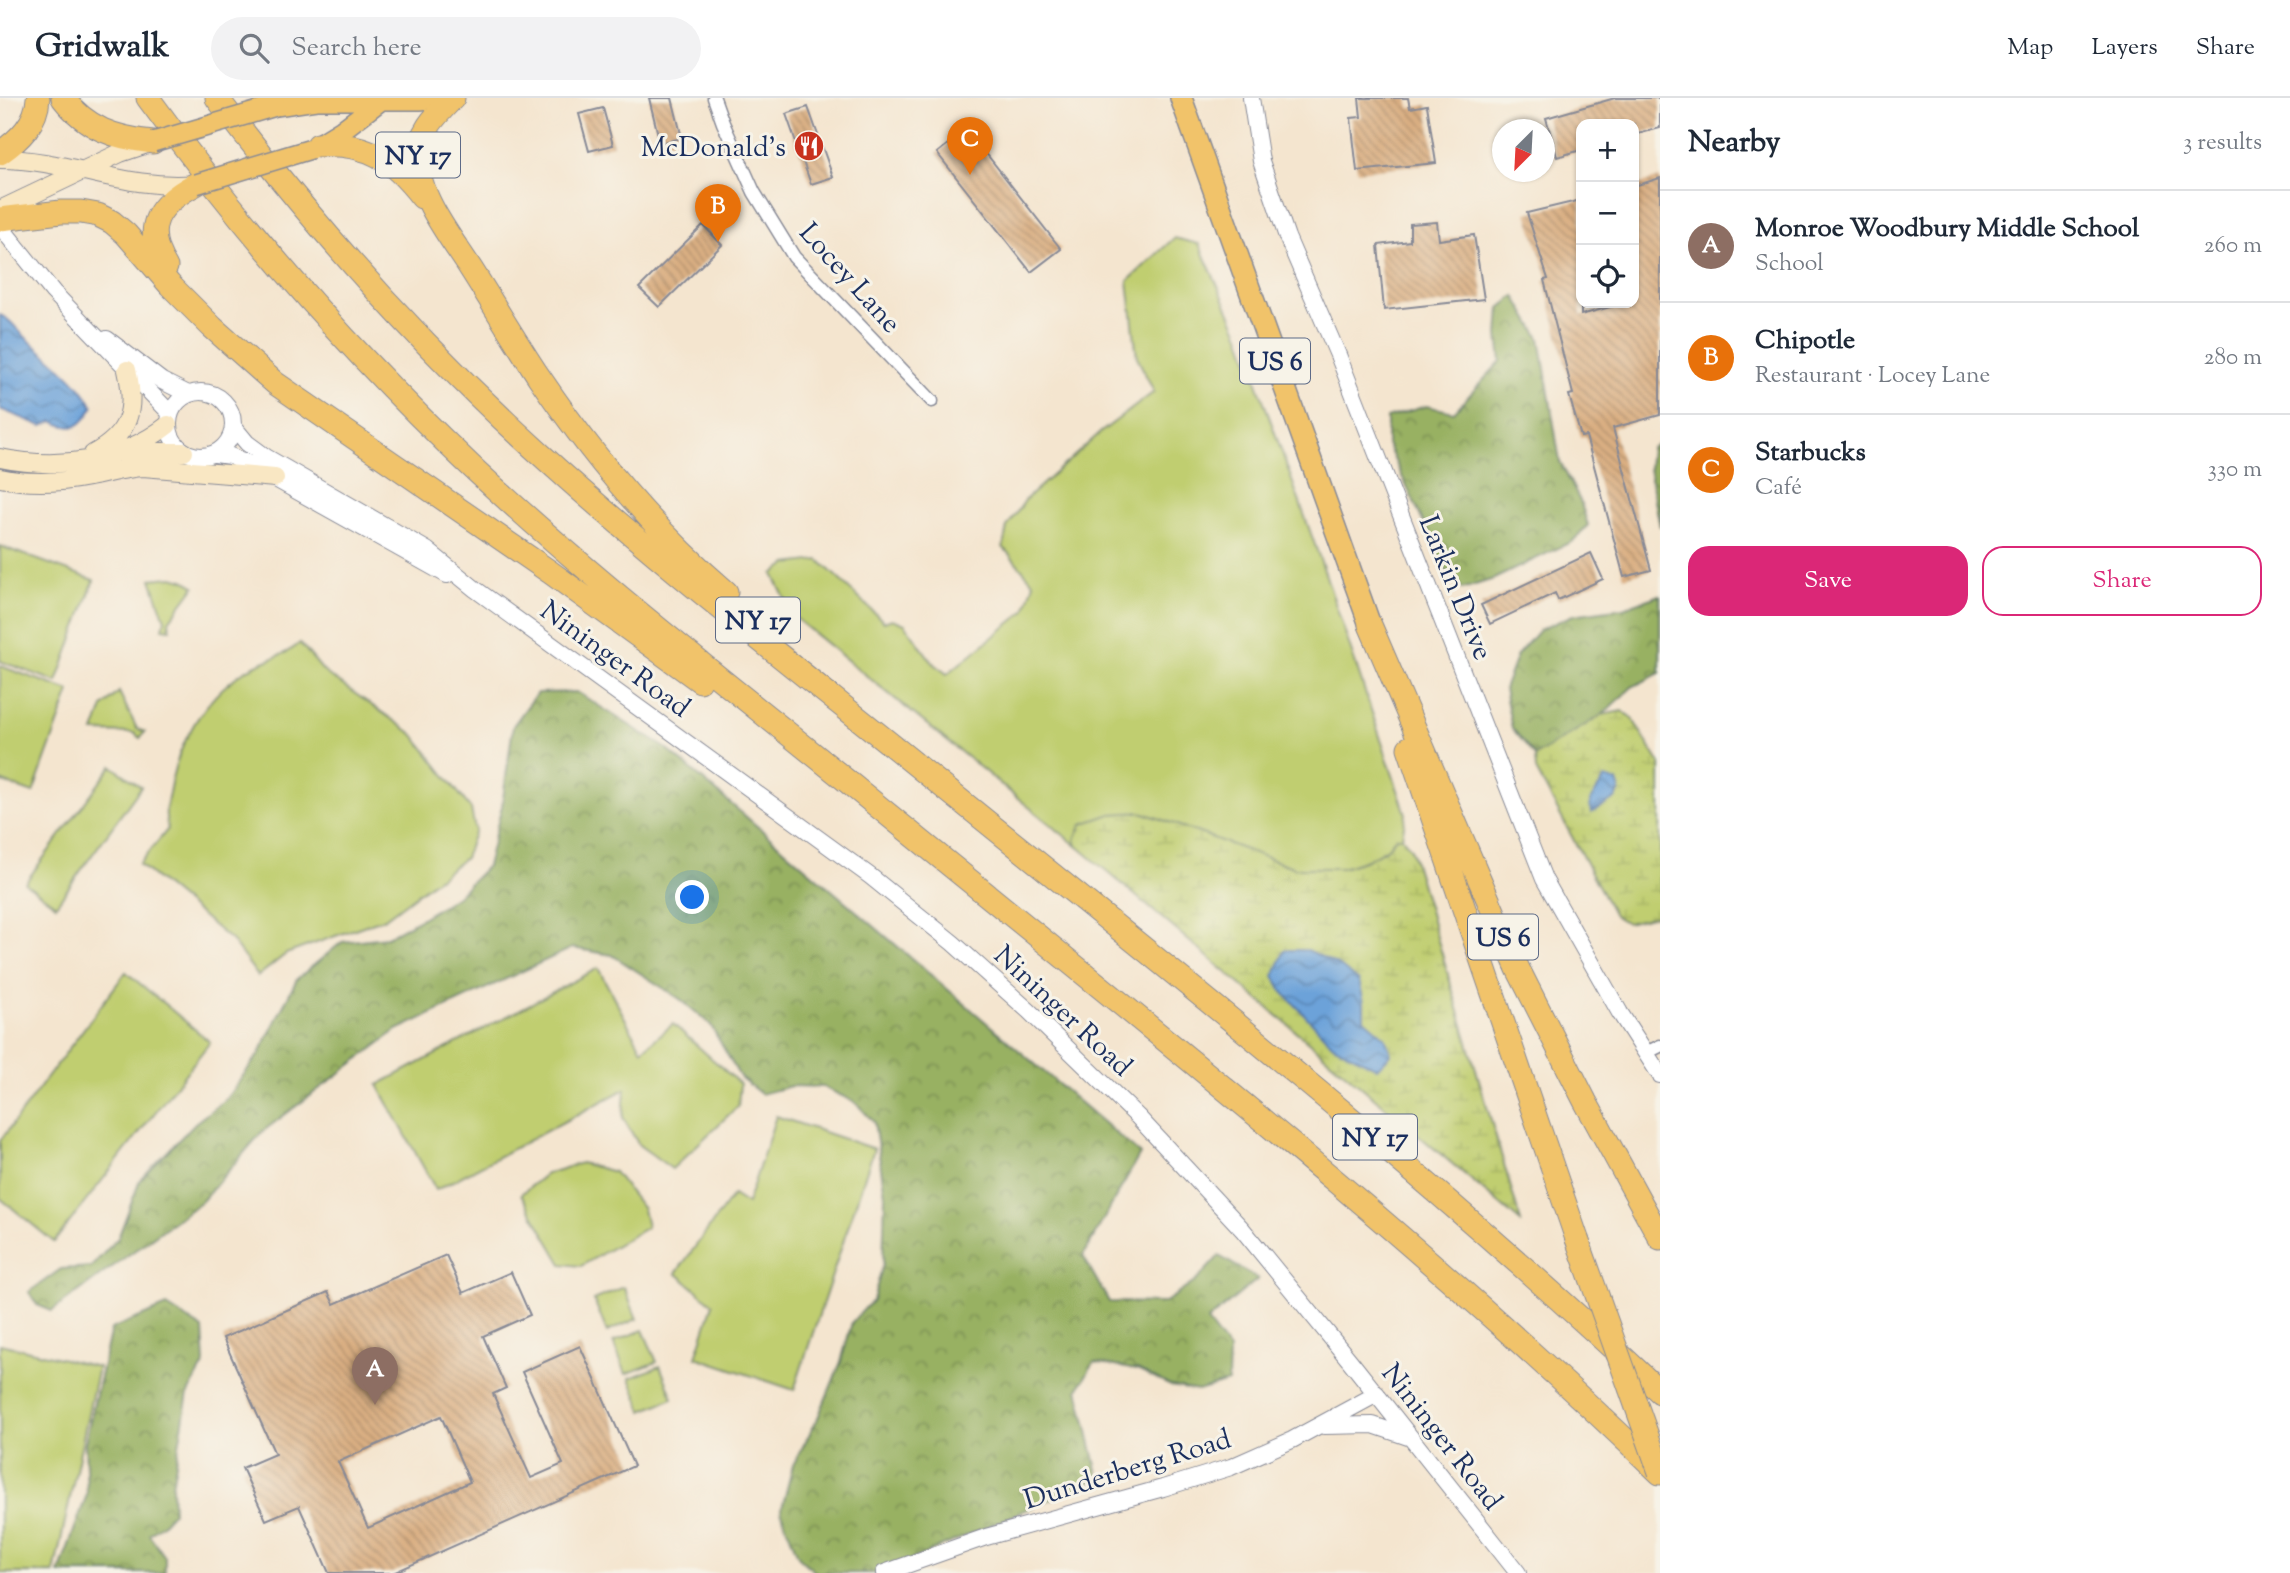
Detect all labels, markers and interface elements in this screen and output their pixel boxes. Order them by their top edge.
search box [211,17,701,80]
text: Gridwalk [35,24,169,72]
icon: search [235,29,273,67]
text: Search here [291,30,422,67]
text: Map [2007,31,2053,65]
text: Layers [2091,31,2158,65]
text: Share [2196,31,2255,65]
pin: C [947,117,993,175]
north arrow [1492,119,1555,182]
map controls [1576,119,1639,308]
button: + [1576,119,1639,182]
text: Nearby [1688,122,1780,165]
text: 3 results [2183,127,2262,160]
place label: McDonald's [640,129,786,169]
restaurant icon: McDonald's [792,129,826,163]
road number: NY 17 [376,132,460,178]
button: − [1576,182,1639,245]
pin: B [695,184,741,242]
text: Monroe Woodbury Middle School [1755,211,2139,248]
street label: Locey Lane [788,215,909,343]
text: A [1702,230,1720,263]
text: 260 m [2204,230,2262,263]
button: locate [1576,245,1639,308]
text: School [1755,248,1824,281]
text: Chipotle [1755,323,1855,360]
road number: US 6 [1240,338,1310,384]
text: B [1704,342,1718,375]
text: 280 m [2204,342,2262,375]
text: Restaurant · Locey Lane [1755,360,1990,393]
text: Starbucks [1755,435,1866,472]
text: C [1702,454,1720,487]
text: 330 m [2208,454,2262,487]
text: Café [1755,472,1802,505]
street label: Larkin Drive [1407,510,1501,666]
button: Save [1688,546,1968,616]
button: Share [1982,546,2262,616]
street label: Nininger Road [531,592,698,729]
road number: NY 17 [716,598,800,642]
your location [675,880,709,914]
road number: US 6 [1468,915,1538,960]
street label: Nininger Road [984,937,1140,1087]
road number: NY 17 [1333,1114,1417,1160]
pin: A [352,1347,398,1405]
street label: Nininger Road [1370,1356,1511,1520]
street label: Dunderberg Road [1019,1420,1237,1521]

